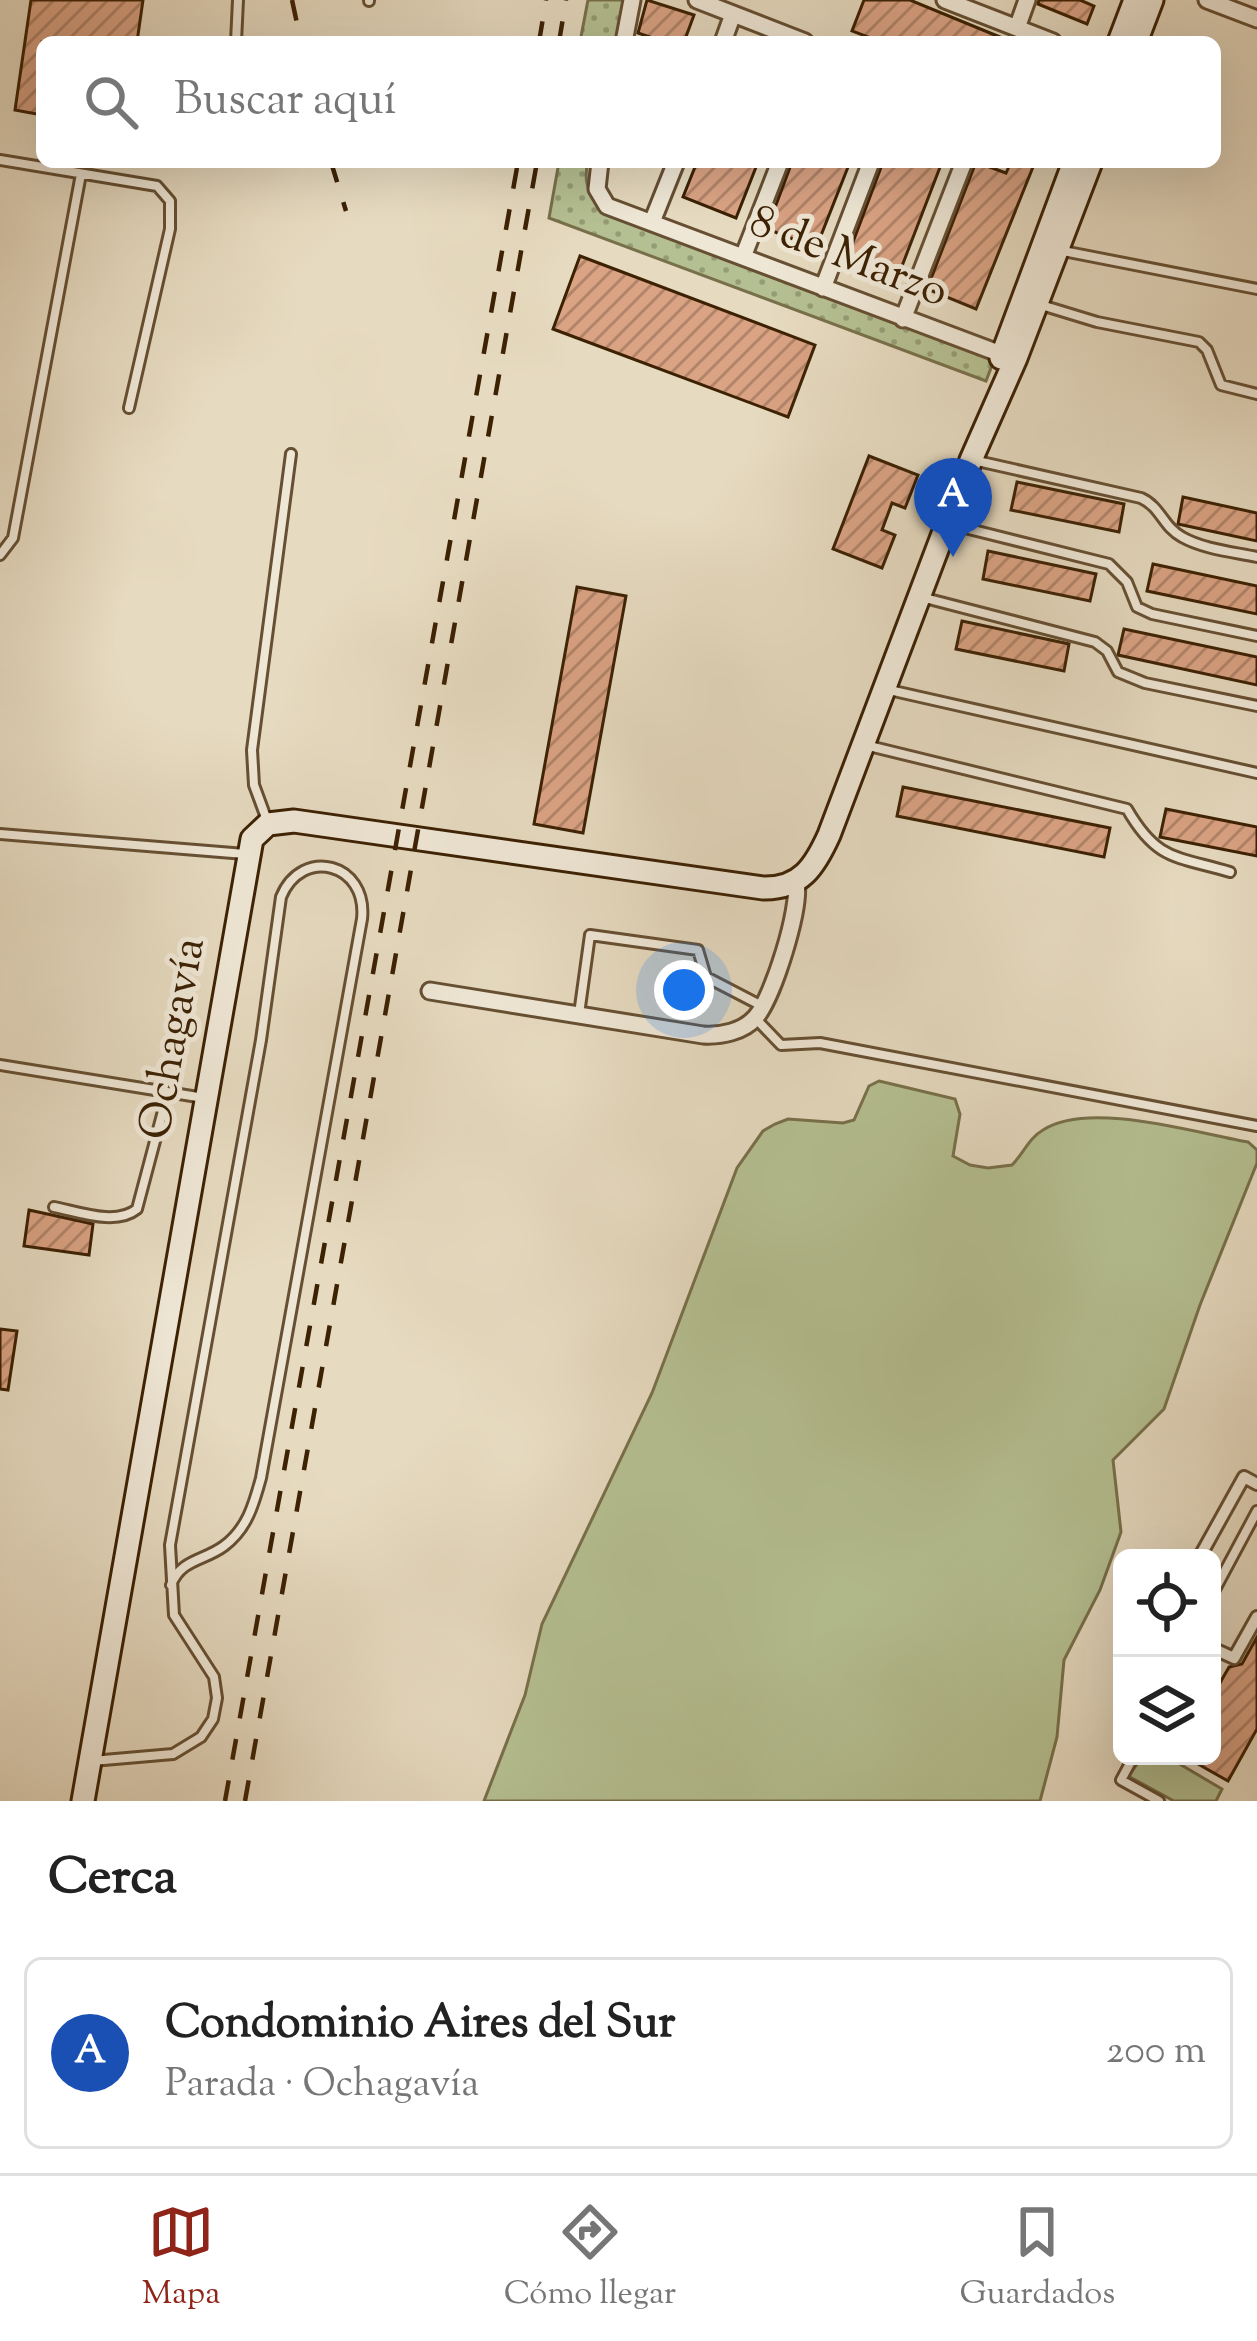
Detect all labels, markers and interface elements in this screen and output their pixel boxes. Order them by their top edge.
search box [36,36,1221,168]
icon: search [78,69,144,135]
text: Buscar aquí [174,70,396,135]
street label: 8 de Marzo [739,191,957,327]
pin: A [914,458,992,557]
street label: Ochagavía [125,933,225,1145]
your location [654,960,714,1020]
map controls [1113,1549,1221,1765]
button: locate [1113,1549,1221,1657]
button: layers [1113,1657,1221,1765]
text: Cerca [48,1843,177,1916]
text: Condominio Aires del Sur [165,1993,675,2058]
text: A [74,2025,106,2081]
text: 200 m [1106,2025,1206,2081]
text: Parada · Ochagavía [165,2058,479,2114]
tab: Mapa [142,2199,220,2319]
tab: Cómo llegar [504,2199,676,2319]
tab: Guardados [959,2199,1115,2319]

